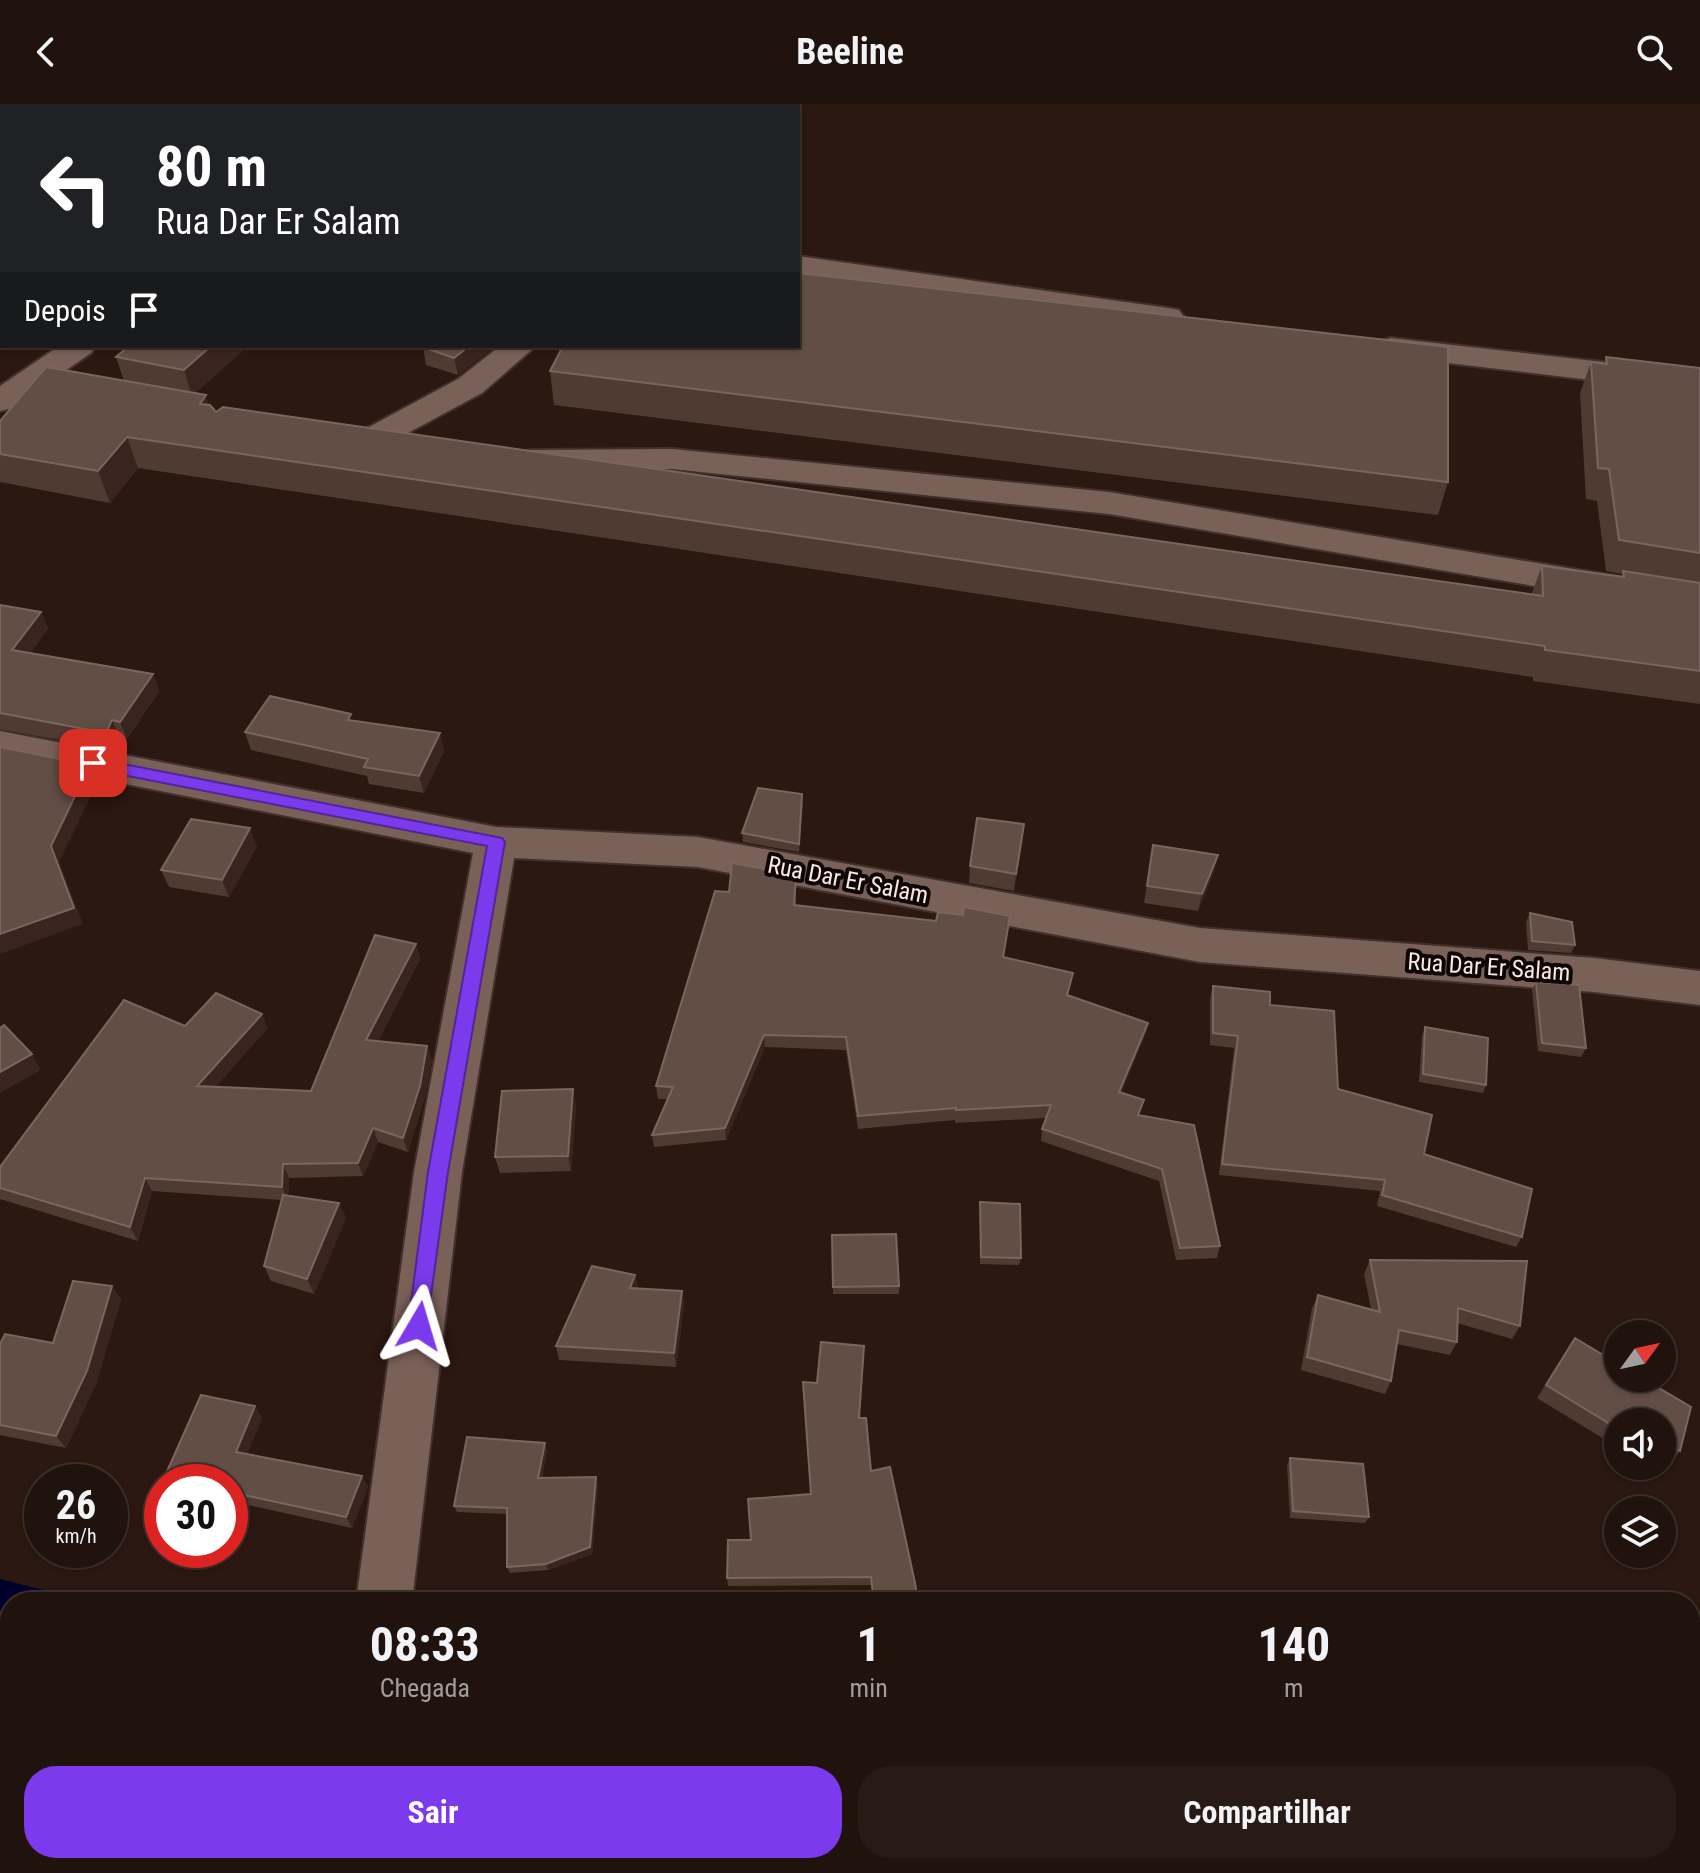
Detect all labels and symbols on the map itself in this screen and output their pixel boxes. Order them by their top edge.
pin [59,729,127,797]
street label: Rua Dar Er Salam [765,851,931,909]
street label: Rua Dar Er Salam [1407,947,1571,987]
position arrow [377,1284,461,1368]
north arrow [1604,1320,1676,1392]
speed limit sign: 30 [144,1464,248,1568]

